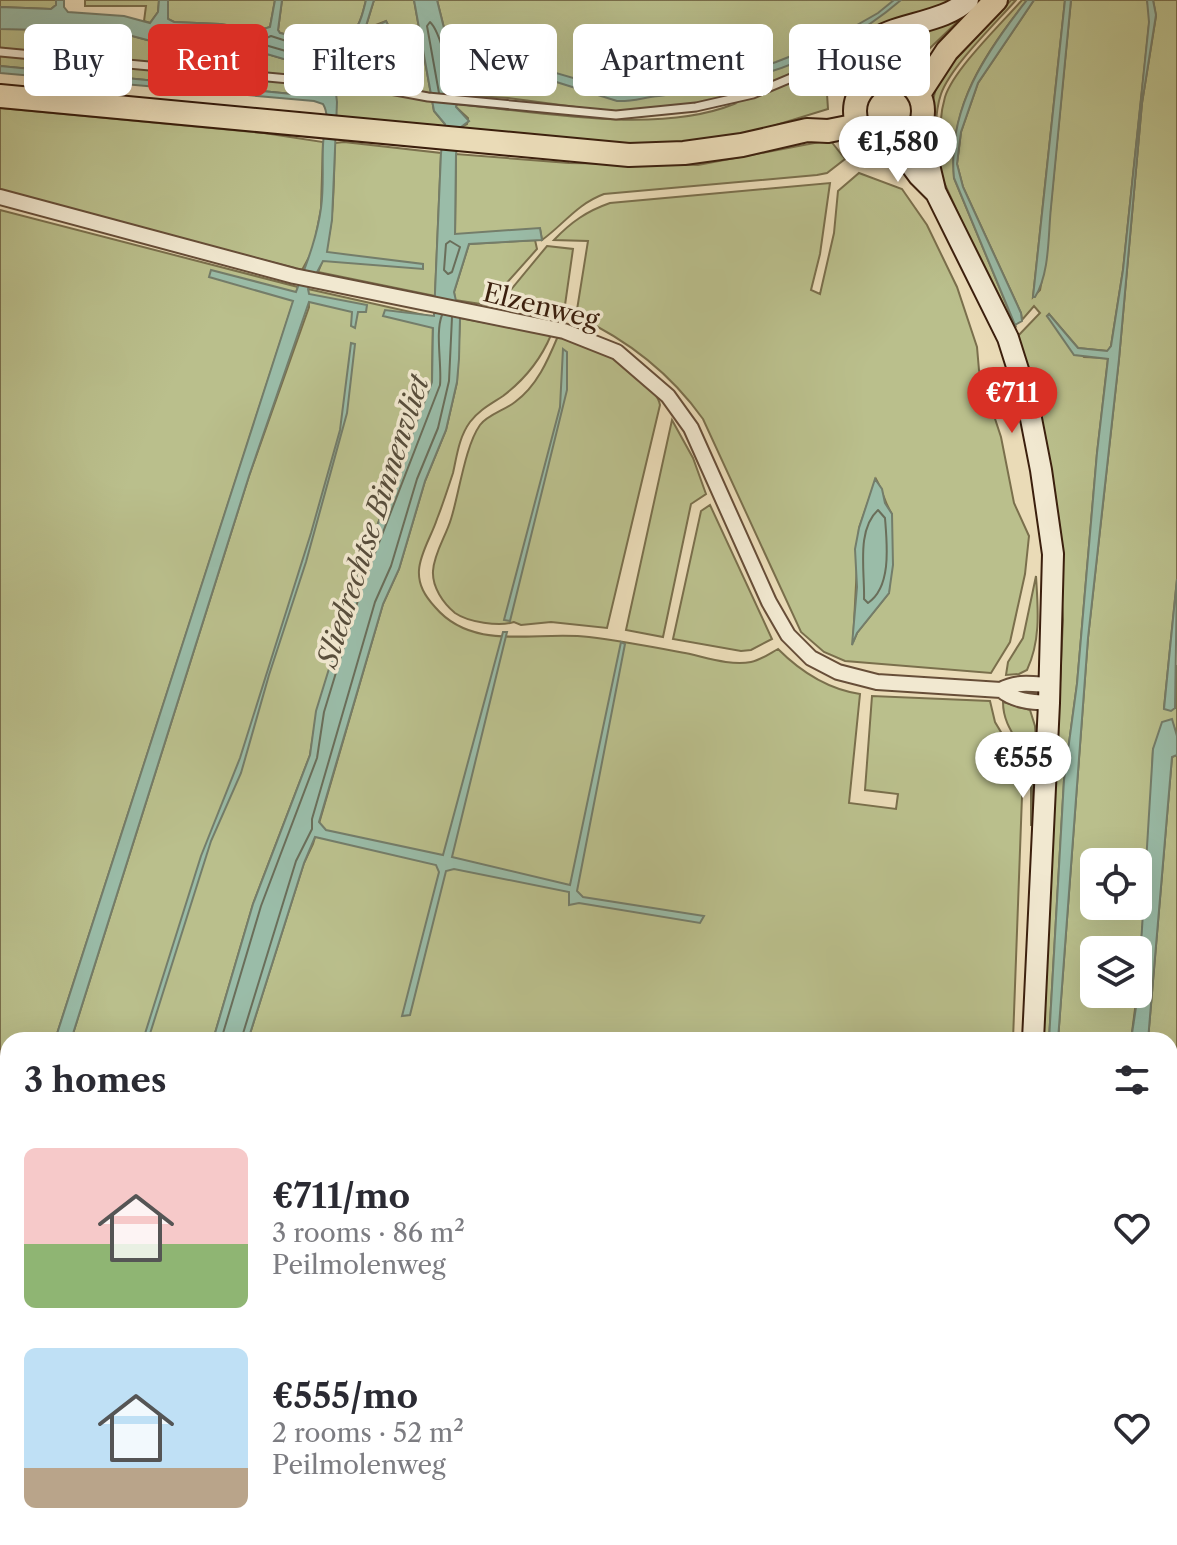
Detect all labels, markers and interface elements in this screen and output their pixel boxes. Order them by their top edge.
chip: Buy [24,24,132,96]
chip: Rent [148,24,268,96]
chip: Filters [284,24,424,96]
chip: New [440,24,557,96]
chip: Apartment [573,24,773,96]
chip: House [789,24,930,96]
pin: €1,580 [833,116,963,184]
text: €1,580 [857,126,939,158]
street label: Elzenweg [480,276,603,336]
pin: €711 [965,367,1059,435]
water label: Sliedrechtse Binnenvliet [309,369,437,673]
text: €711 [985,377,1039,409]
pin: €555 [976,732,1070,800]
text: €555 [993,742,1053,774]
map controls [1080,848,1152,1008]
button: locate [1080,848,1152,920]
button: layers [1080,936,1152,1008]
icon: filters [1110,1058,1154,1102]
text: 3 homes [24,1059,167,1101]
text: €711/mo [272,1175,410,1217]
icon: home [88,1180,184,1276]
icon: heart [1110,1206,1154,1250]
text: 3 rooms · 86 m² [272,1217,465,1249]
text: Peilmolenweg [272,1249,446,1281]
text: €555/mo [272,1375,418,1417]
icon: home [88,1380,184,1476]
icon: heart [1110,1406,1154,1450]
text: 2 rooms · 52 m² [272,1417,464,1449]
text: Peilmolenweg [272,1449,446,1481]

